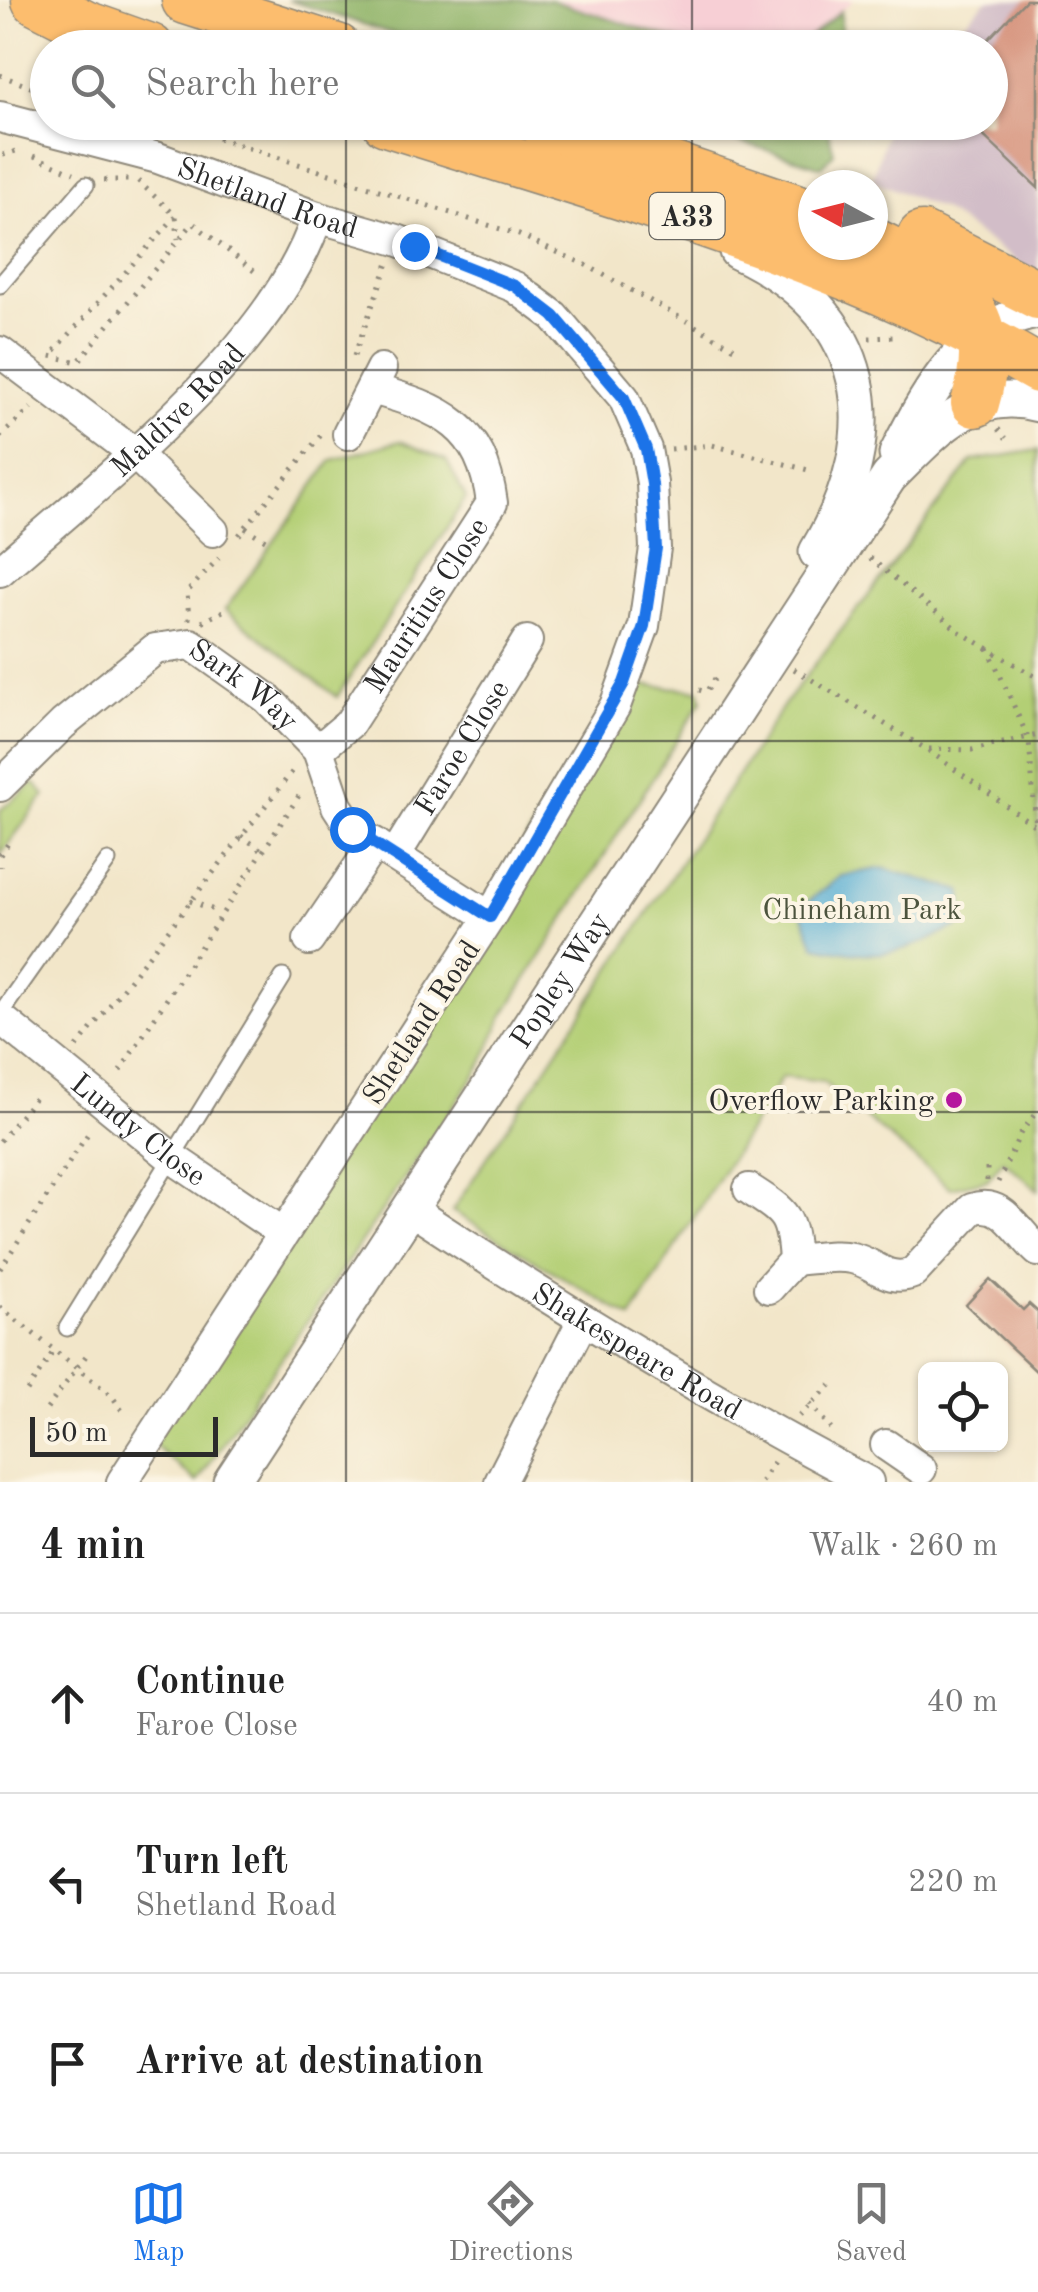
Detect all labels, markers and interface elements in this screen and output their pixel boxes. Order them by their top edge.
search box [30,30,1008,140]
icon: search [65,58,120,113]
text: Search here [145,66,340,104]
street label: Shetland Road [173,153,361,245]
north arrow [798,170,888,260]
road number: A33 [650,193,724,239]
route end [392,224,438,270]
street label: Maldive Road [106,339,252,484]
street label: Mauritius Close [360,513,495,699]
street label: Sark Way [183,634,303,737]
street label: Faroe Close [410,676,516,821]
route start [330,807,376,853]
park label: Chineham Park [762,896,962,926]
street label: Popley Way [506,908,616,1054]
street label: Shetland Road [359,936,487,1111]
street label: Lundy Close [64,1069,210,1193]
place label: Overflow Parking [708,1087,934,1117]
marker: Overflow Parking [943,1089,965,1111]
street label: Shakespeare Road [526,1279,746,1427]
map controls [918,1362,1008,1452]
button: locate [918,1362,1008,1452]
scale bar [30,1412,218,1456]
text: 50 m [45,1420,108,1448]
text: 4 min [40,1526,146,1568]
text: Walk · 260 m [808,1531,998,1563]
text: Continue [135,1664,285,1702]
icon: ahead [40,1676,95,1731]
text: 40 m [927,1687,998,1719]
text: Faroe Close [135,1711,298,1743]
text: Turn left [135,1844,288,1882]
icon: left [40,1856,95,1911]
text: 220 m [908,1867,998,1899]
text: Shetland Road [135,1891,337,1923]
icon: arrive [40,2036,95,2091]
text: Arrive at destination [135,2044,484,2082]
tab: Map [131,2176,186,2271]
tab: Directions [449,2176,573,2271]
tab: Saved [835,2176,907,2271]

